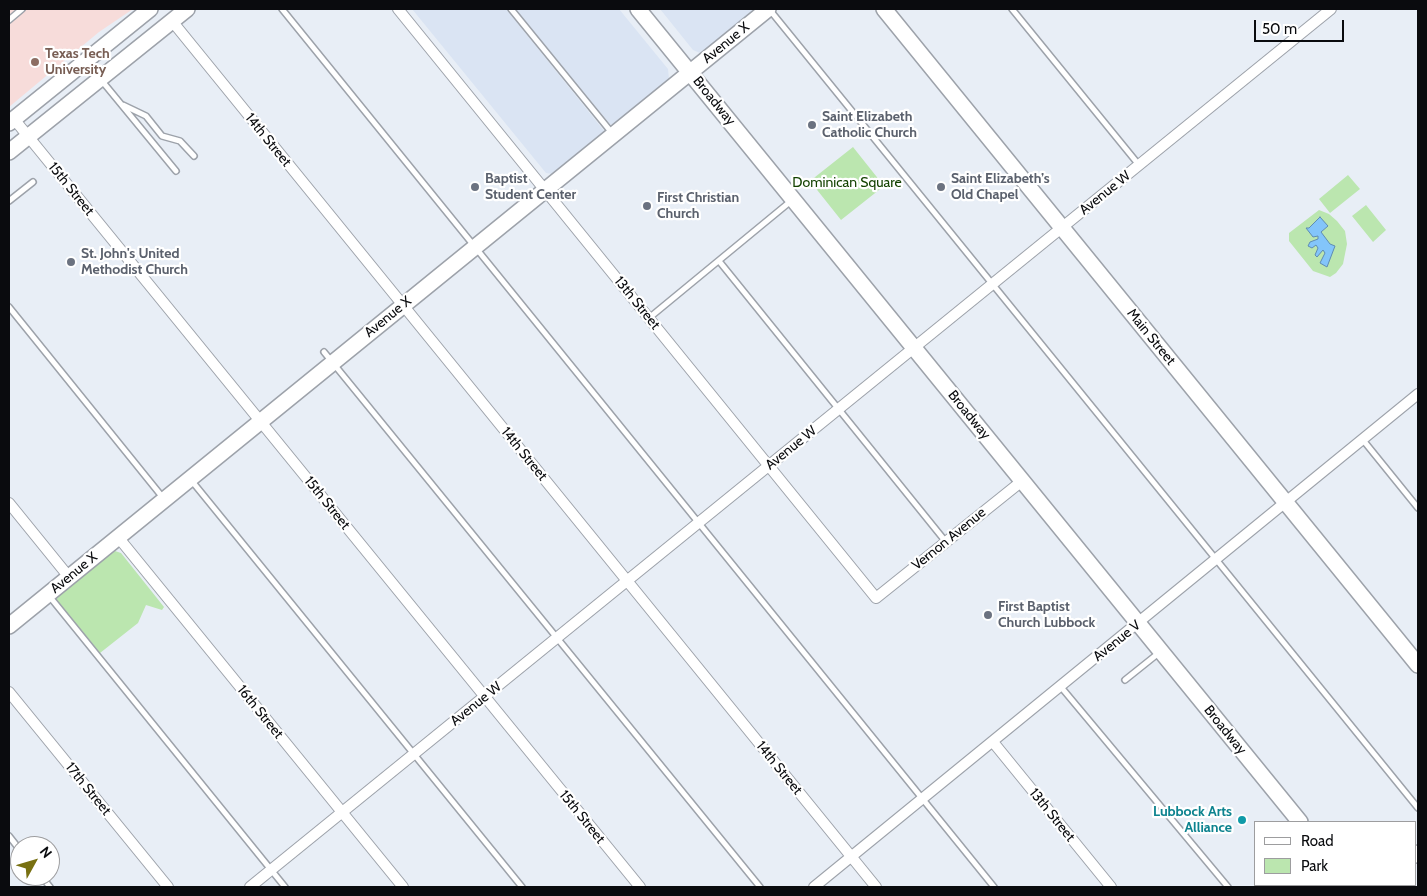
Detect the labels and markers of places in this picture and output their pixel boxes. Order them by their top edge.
place label: Texas Tech University [45,46,110,78]
marker: Texas Tech University [29,56,41,68]
place label: Saint Elizabeth Catholic Church [822,109,917,142]
marker: Saint Elizabeth Catholic Church [806,119,818,131]
place label: Baptist Student Center [485,171,576,203]
place label: Saint Elizabeth’s Old Chapel [951,171,1050,203]
marker: Baptist Student Center [469,181,481,193]
marker: Saint Elizabeth’s Old Chapel [935,181,947,193]
place label: First Christian Church [657,190,739,222]
marker: First Christian Church [641,200,653,212]
place label: St. John's United Methodist Church [81,246,188,278]
marker: St. John's United Methodist Church [65,256,77,268]
place label: First Baptist Church Lubbock [998,599,1095,632]
marker: First Baptist Church Lubbock [982,609,994,621]
place label: Lubbock Arts Alliance [1153,804,1232,836]
marker: Lubbock Arts Alliance [1236,814,1248,826]

